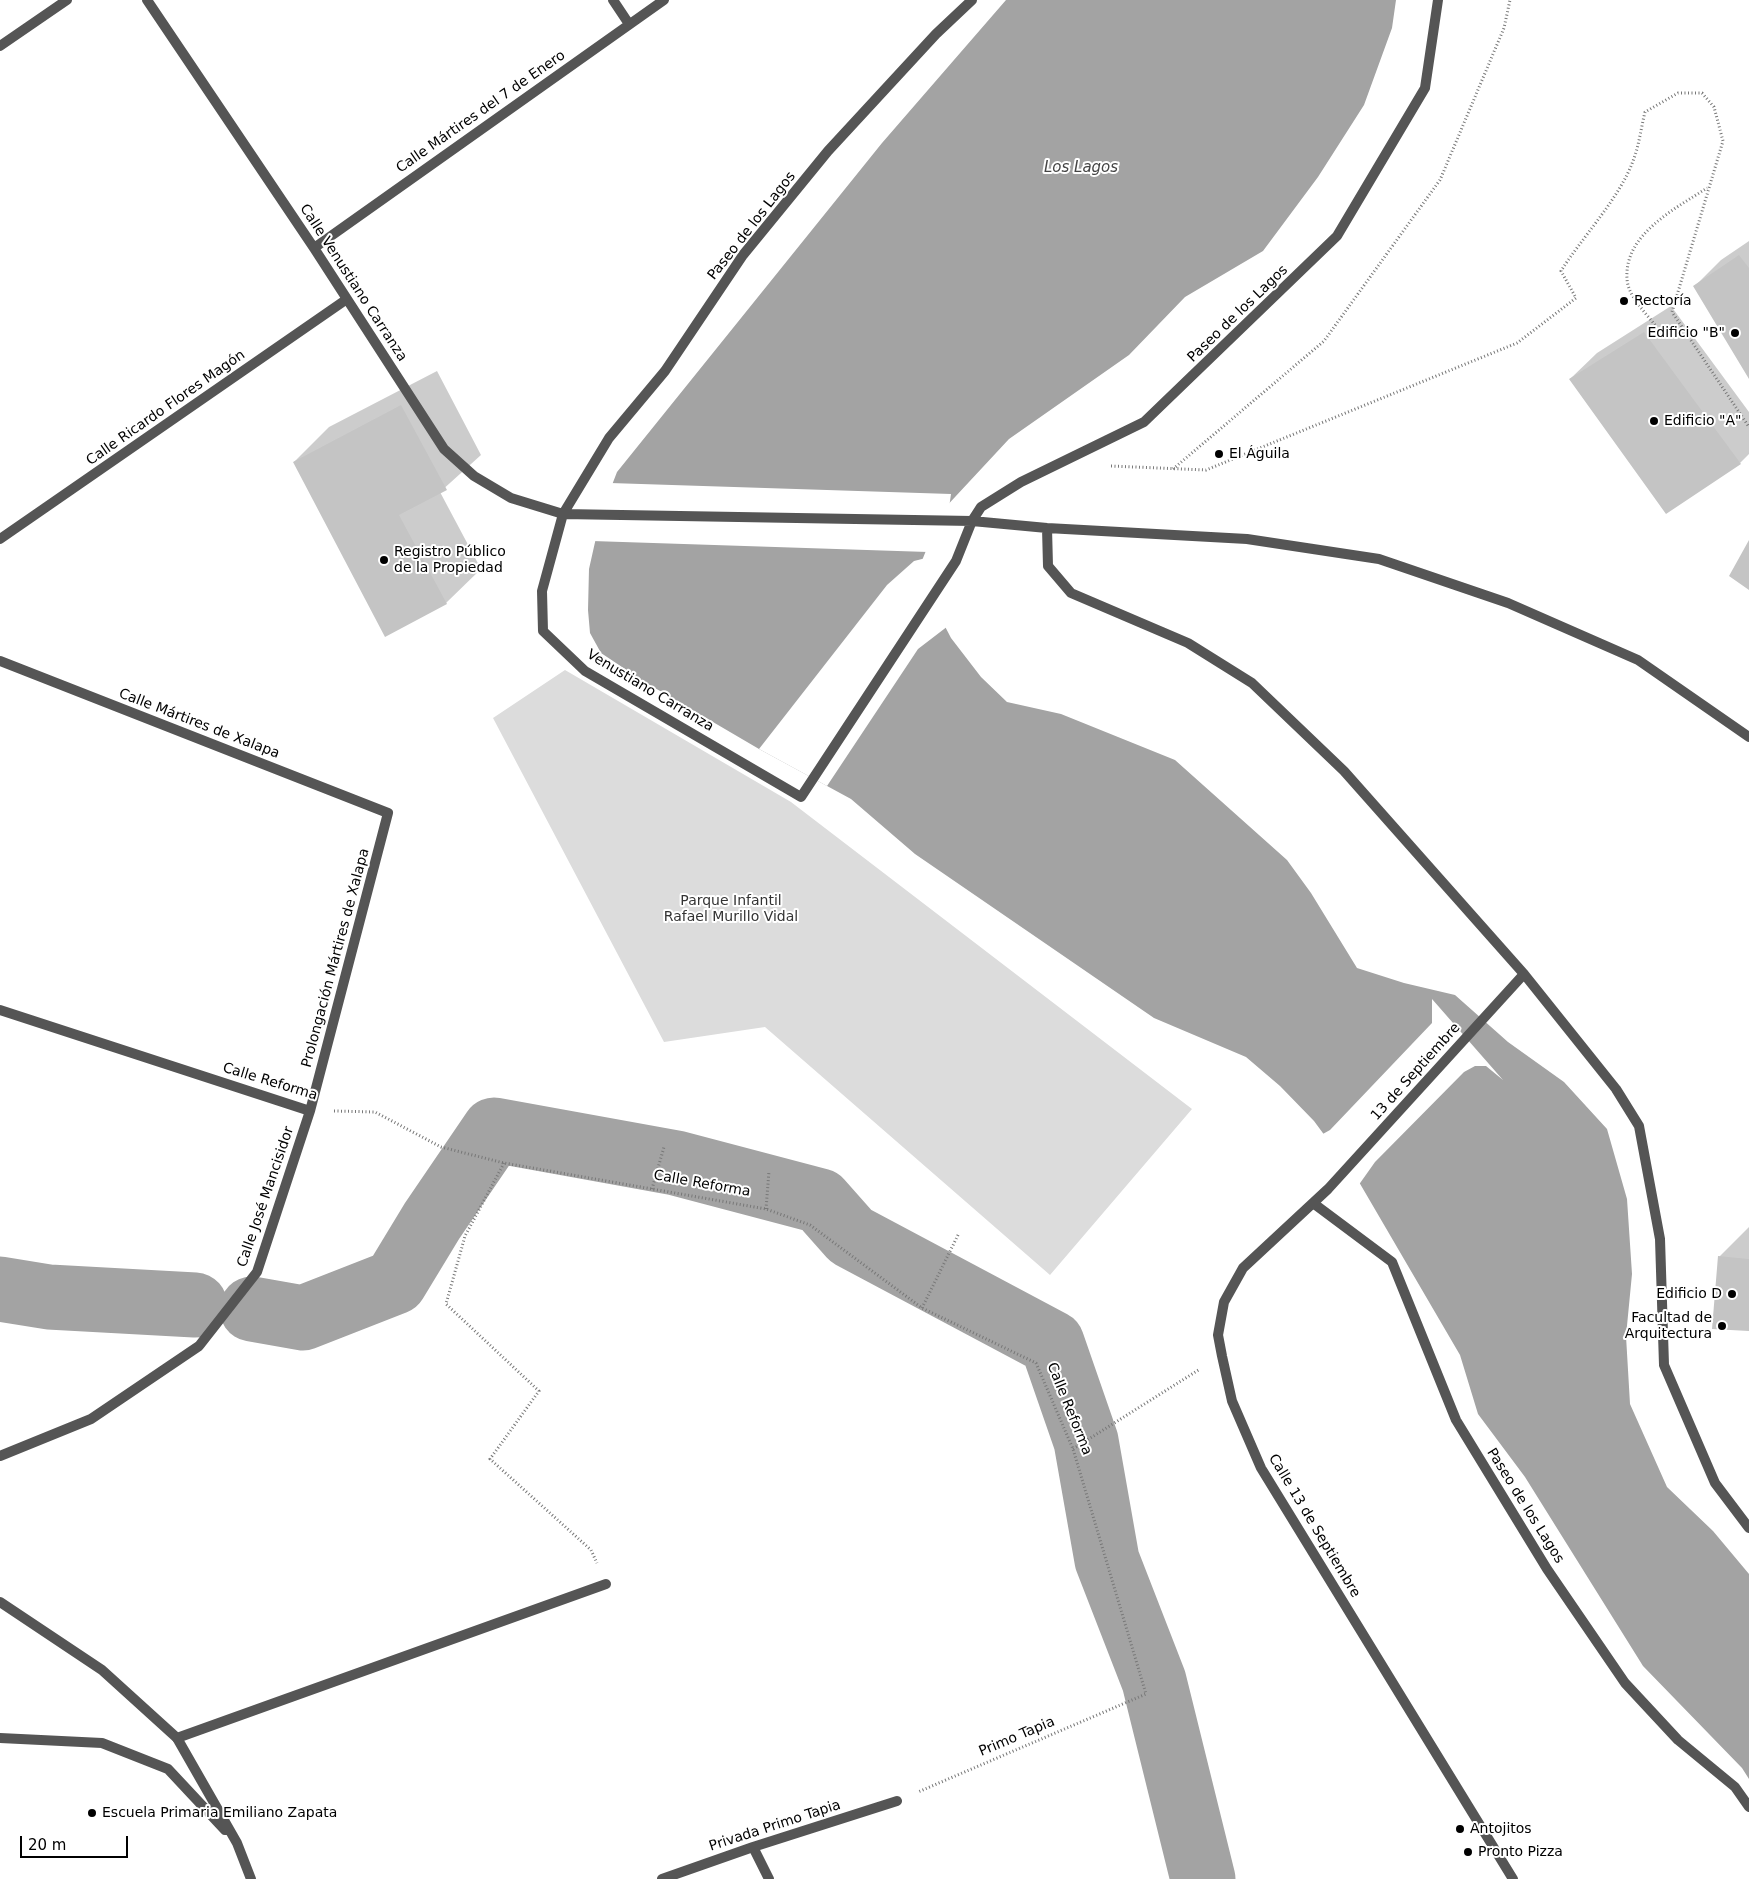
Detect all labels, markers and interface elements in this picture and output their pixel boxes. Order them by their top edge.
street label: Calle Mártires del 7 de Enero [393,47,569,177]
water label: Los Lagos [1044,159,1118,177]
street label: Paseo de los Lagos [705,169,799,283]
street label: Calle Venustiano Carranza [296,201,410,365]
street label: Paseo de los Lagos [1184,262,1292,366]
place label: Rectoría [1634,293,1692,309]
marker: Rectoría [1618,295,1630,307]
place label: Edificio "B" [1647,325,1725,341]
marker: Edificio "B" [1729,327,1741,339]
street label: Calle Ricardo Flores Magón [83,347,249,469]
place label: Edificio "A" [1664,413,1741,429]
marker: Edificio "A" [1648,415,1660,427]
place label: El Águila [1229,446,1290,462]
marker: El Águila [1213,448,1225,460]
place label: Registro Público de la Propiedad [394,544,506,576]
marker: Registro Público de la Propiedad [378,554,390,566]
street label: Venustiano Carranza [584,646,716,736]
street label: Calle Mártires de Xalapa [116,686,282,762]
street label: Prolongación Mártires de Xalapa [299,847,373,1069]
park label: Parque Infantil Rafael Murillo Vidal [664,893,798,926]
street label: 13 de Septiembre [1368,1020,1464,1124]
street label: Calle Reforma [221,1060,319,1104]
street label: Calle José Mancisidor [234,1124,298,1270]
street label: Calle Reforma [652,1167,752,1201]
place label: Edificio D [1656,1286,1722,1302]
marker: Edificio D [1726,1288,1738,1300]
place label: Facultad de Arquitectura [1625,1310,1712,1342]
marker: Facultad de Arquitectura [1716,1320,1728,1332]
street label: Calle Reforma [1043,1360,1095,1458]
street label: Paseo de los Lagos [1483,1445,1567,1567]
street label: Calle 13 de Septiembre [1264,1451,1364,1601]
street label: Primo Tapia [977,1714,1057,1760]
street label: Privada Primo Tapia [707,1797,843,1855]
place label: Escuela Primaria Emiliano Zapata [102,1805,337,1821]
marker: Escuela Primaria Emiliano Zapata [86,1807,98,1819]
place label: Antojitos [1470,1821,1532,1837]
marker: Antojitos [1454,1823,1466,1835]
scale bar [22,1826,130,1858]
text: 20 m [28,1836,66,1854]
place label: Pronto Pizza [1478,1844,1563,1860]
marker: Pronto Pizza [1462,1846,1474,1858]

